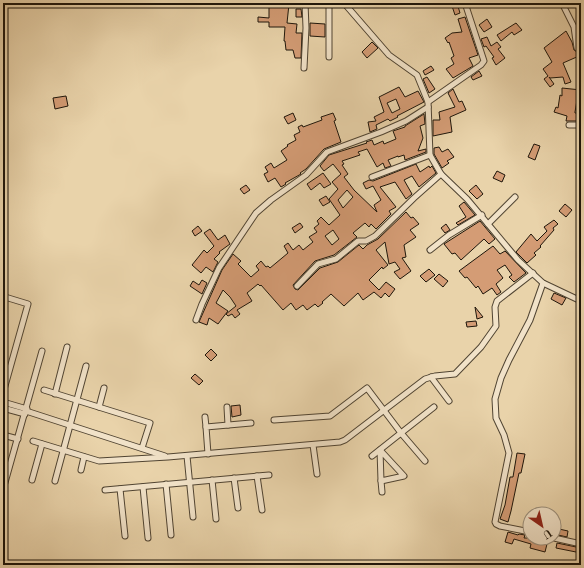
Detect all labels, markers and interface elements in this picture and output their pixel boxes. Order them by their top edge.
north arrow [522,506,562,546]
text: U [540,526,553,540]

